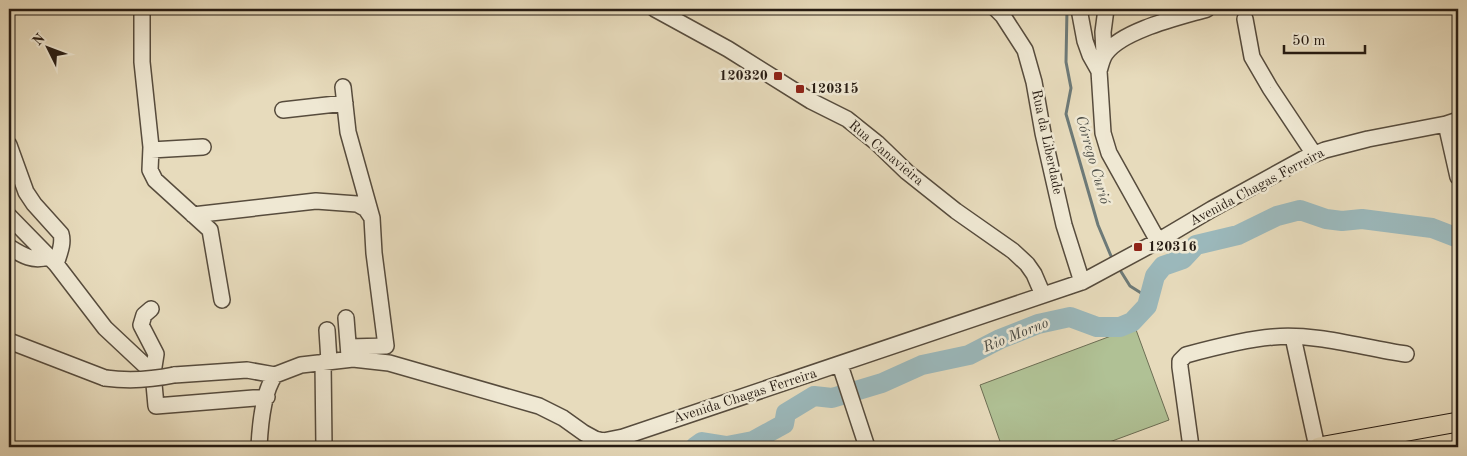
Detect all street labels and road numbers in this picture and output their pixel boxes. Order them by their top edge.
street label: Rua da Liberdade [1029,88,1065,196]
street label: Rua Canavieira [846,118,926,188]
street label: Avenida Chagas Ferreira [1187,146,1327,228]
street label: Avenida Chagas Ferreira [671,366,819,426]

